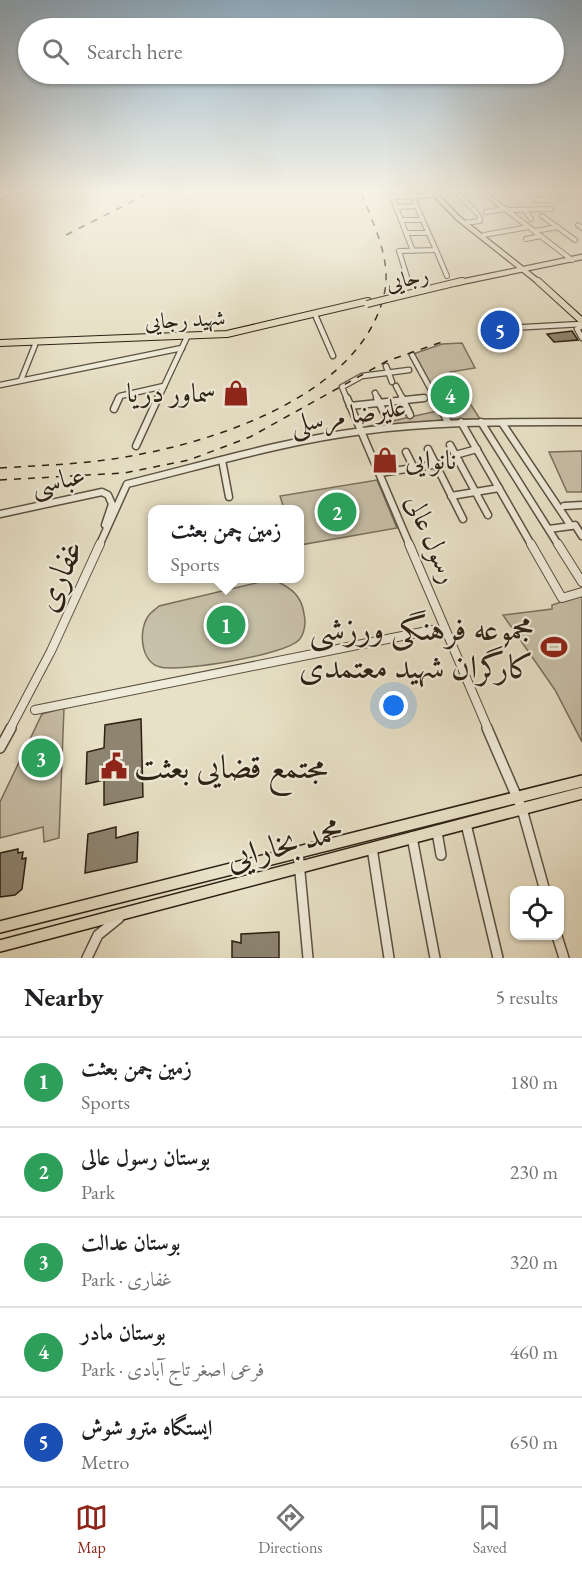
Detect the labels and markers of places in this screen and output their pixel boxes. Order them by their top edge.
pin: 5 [480,308,520,352]
pin: 4 [430,372,470,418]
place label: سماور دریا [126,375,216,410]
shop icon: سماور دریا [221,378,251,408]
place label: نانوایی [405,442,456,478]
shop icon: نانوایی [370,445,400,475]
pin: 2 [318,490,356,534]
pin: 1 [206,602,246,648]
place label: مجموعه فرهنگی ورزشی کارگران شهید معتمدی [299,607,534,688]
sports icon: مجموعه فرهنگی ورزشی کارگران شهید معتمدی [539,632,569,662]
pin: 3 [22,736,60,780]
place label: مجتمع قضایی بعثت [134,745,328,796]
public building icon: مجتمع قضایی بعثت [99,751,129,781]

